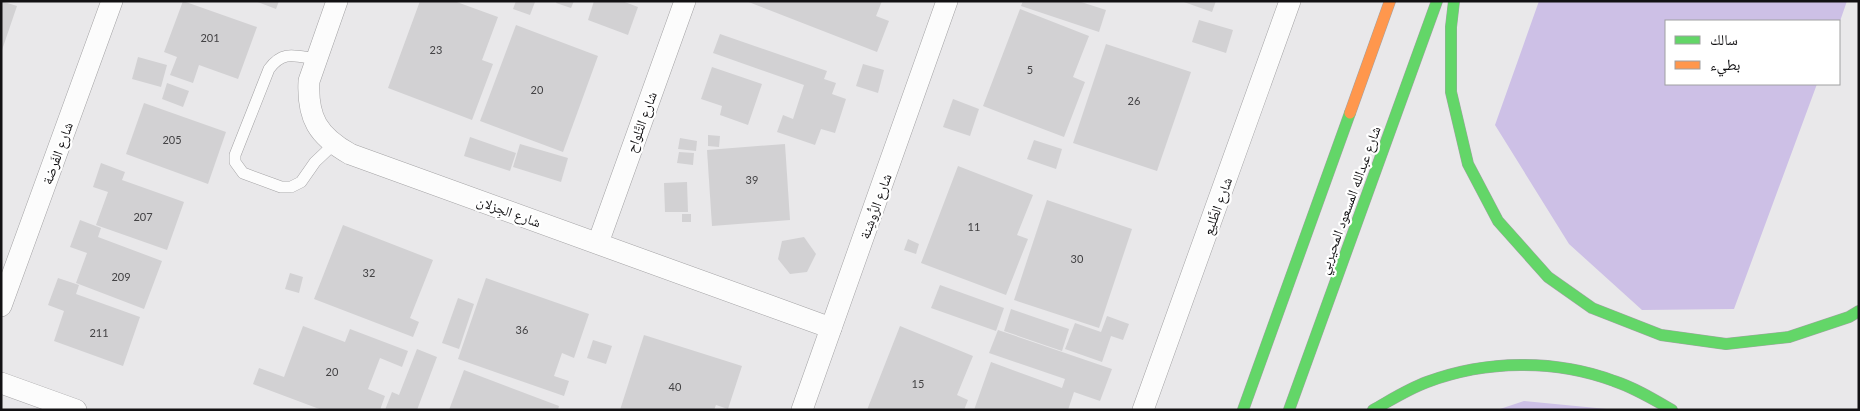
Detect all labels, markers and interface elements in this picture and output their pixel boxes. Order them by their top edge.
legend [1665,20,1840,85]
text: سالك [1710,30,1738,48]
house number: 201 [200,31,220,44]
house number: 23 [430,43,442,56]
text: بطيء [1710,55,1740,77]
house number: 5 [1027,63,1033,76]
house number: 20 [531,83,544,96]
street label: شارع التِّلواح [622,89,662,156]
house number: 26 [1128,94,1140,107]
street label: شارع الفَرضة [38,120,78,187]
street label: شارع عبدالله المسعود المحيربي [1314,124,1387,278]
house number: 205 [162,133,182,146]
street label: شارع الرُّوشِنة [855,171,897,242]
house number: 39 [746,173,758,186]
street label: شارع الطَّليع [1199,175,1237,238]
street label: شارع الجِزلان [474,192,543,233]
house number: 207 [133,210,153,223]
house number: 11 [968,220,980,233]
house number: 30 [1071,252,1084,265]
house number: 32 [363,266,375,279]
house number: 209 [111,270,131,283]
house number: 36 [516,323,528,336]
house number: 211 [89,326,109,339]
house number: 20 [326,365,339,378]
house number: 15 [912,377,924,390]
house number: 40 [669,380,682,393]

